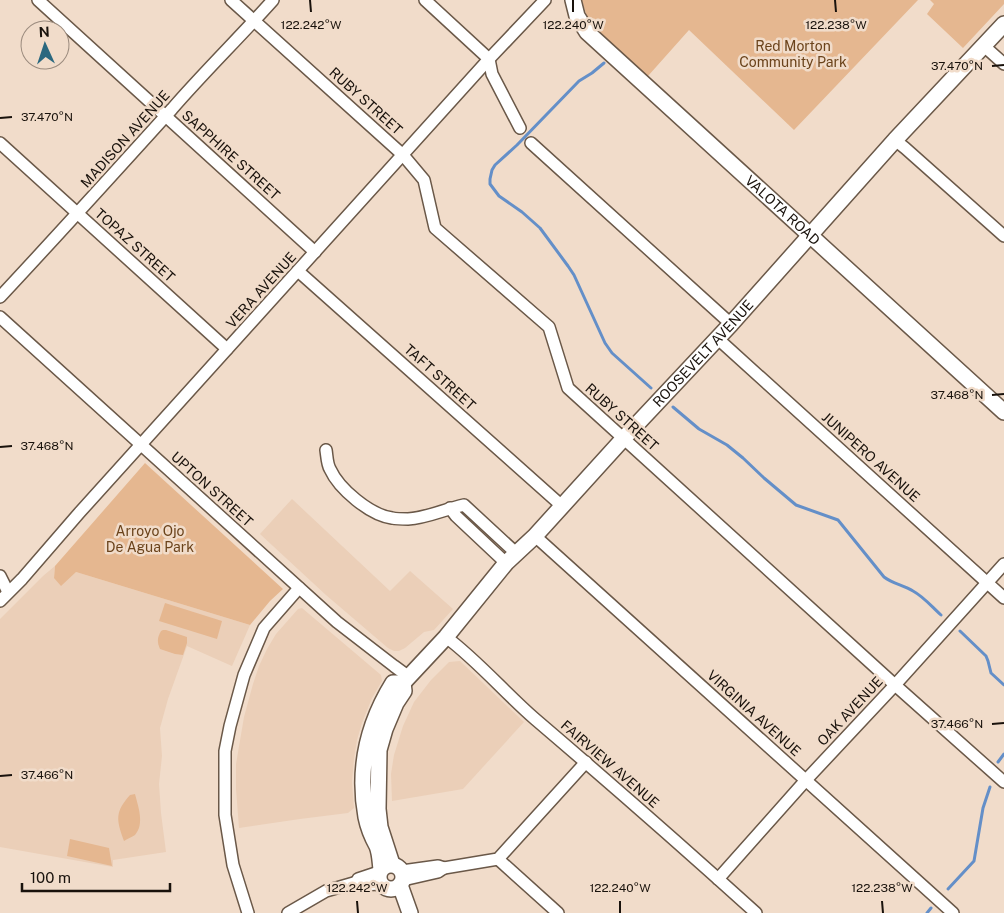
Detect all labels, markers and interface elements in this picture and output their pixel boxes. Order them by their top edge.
text: 122.242°W [281,18,342,32]
text: 122.240°W [542,18,604,32]
text: 122.238°W [805,18,867,32]
north arrow [20,20,70,70]
text: N [38,24,50,40]
park label: Red Morton Community Park [739,38,847,70]
text: 37.470°N [931,59,983,73]
street label: RUBY STREET [326,64,406,138]
street label: MADISON AVENUE [77,87,173,191]
street label: SAPPHIRE STREET [179,107,283,203]
text: 37.470°N [21,110,73,124]
street label: VALOTA ROAD [742,172,823,248]
street label: TOPAZ STREET [92,205,178,285]
street label: VERA AVENUE [223,249,299,331]
street label: ROOSEVELT AVENUE [649,297,757,410]
street label: TAFT STREET [401,341,479,413]
street label: RUBY STREET [582,380,662,454]
text: 37.468°N [930,388,984,402]
street label: JUNIPERO AVENUE [819,409,923,505]
text: 37.468°N [20,439,74,453]
street label: UPTON STREET [168,448,256,530]
park label: Arroyo Ojo De Agua Park [106,523,194,555]
street label: VIRGINIA AVENUE [704,667,804,759]
street label: OAK AVENUE [814,673,886,749]
street label: FAIRVIEW AVENUE [558,717,662,811]
text: 37.466°N [931,717,983,731]
text: 37.466°N [21,768,73,782]
scale bar [22,860,170,892]
text: 100 m [30,869,71,886]
text: 122.242°W [327,881,388,895]
text: 122.240°W [589,881,651,895]
text: 122.238°W [851,881,913,895]

